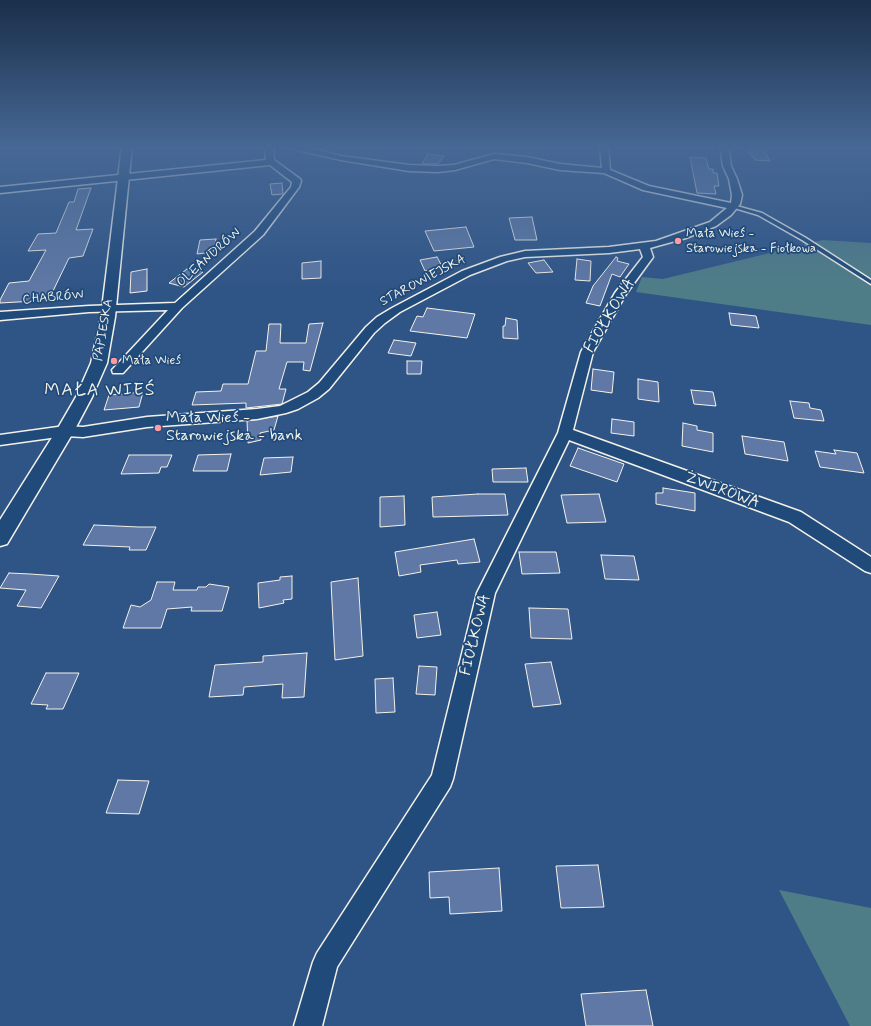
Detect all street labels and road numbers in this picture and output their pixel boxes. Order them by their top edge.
street label: OLEANDRÓW [174,225,244,291]
street label: STAROWIEJSKA [377,252,469,310]
street label: FIOŁKOWA [580,275,640,357]
street label: CHABRÓW [22,288,84,308]
street label: PAPIESKA [91,298,117,362]
street label: ŻWIROWA [682,469,762,513]
street label: FIOŁKOWA [457,592,495,678]

